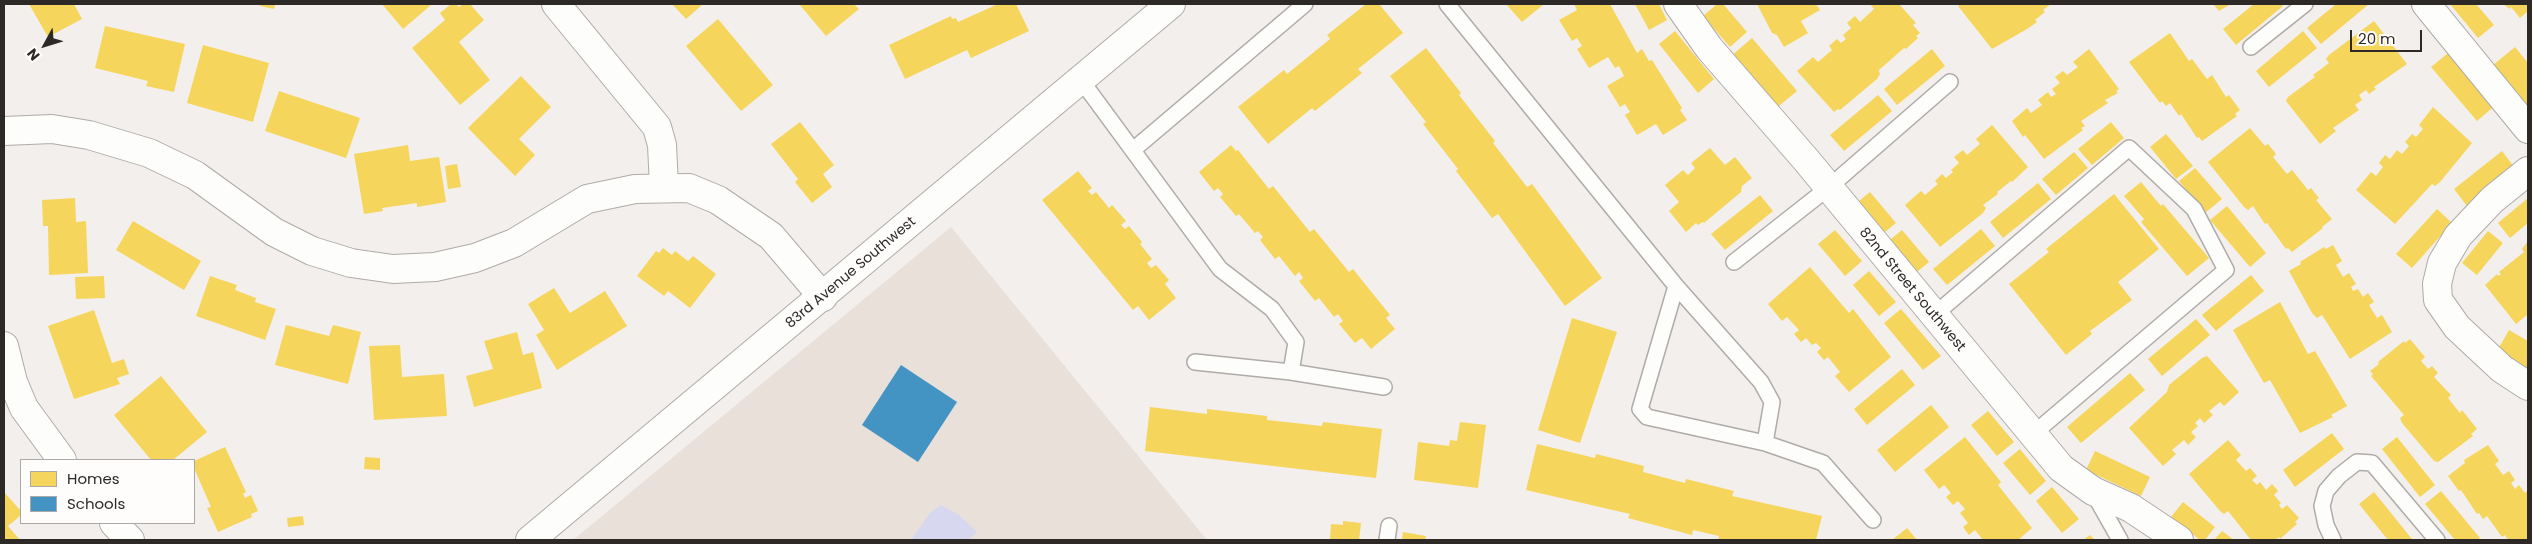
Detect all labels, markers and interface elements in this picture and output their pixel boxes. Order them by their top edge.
north arrow [20,20,70,70]
scale bar [2352,20,2424,52]
text: 20 m [2358,28,2396,49]
text: N [22,44,44,65]
street label: 83rd Avenue Southwest [783,214,919,332]
street label: 82nd Street Southwest [1855,225,1969,355]
legend [20,459,195,524]
text: Homes [67,468,120,489]
text: Schools [67,493,125,514]

